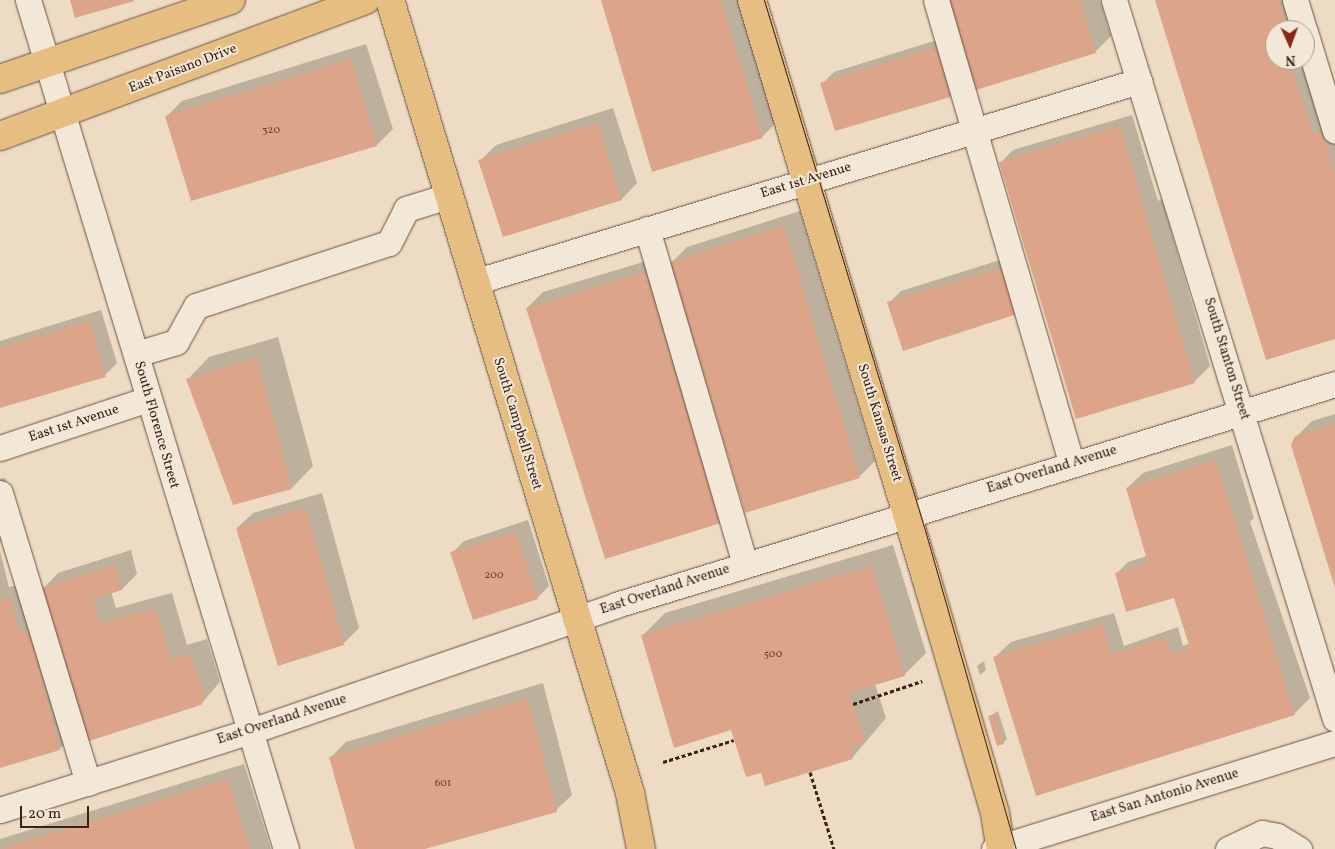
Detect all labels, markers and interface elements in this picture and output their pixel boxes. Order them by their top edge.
north arrow [1265,20,1315,70]
street label: East Paisano Drive [127,41,239,97]
text: N [1285,50,1296,69]
house number: 320 [262,124,280,138]
street label: East 1st Avenue [759,159,853,203]
street label: South Stanton Street [1199,296,1253,422]
street label: South Campbell Street [489,356,545,492]
street label: South Florence Street [130,359,182,491]
street label: South Kansas Street [853,362,905,484]
street label: East 1st Avenue [27,401,121,447]
street label: East Overland Avenue [985,442,1119,498]
street label: East Overland Avenue [598,561,732,619]
house number: 200 [484,569,504,583]
house number: 500 [764,648,782,662]
street label: East Overland Avenue [215,691,349,749]
street label: East San Antonio Avenue [1089,765,1241,827]
house number: 601 [435,777,451,791]
scale bar [22,796,91,828]
text: 20 m [28,804,61,825]

